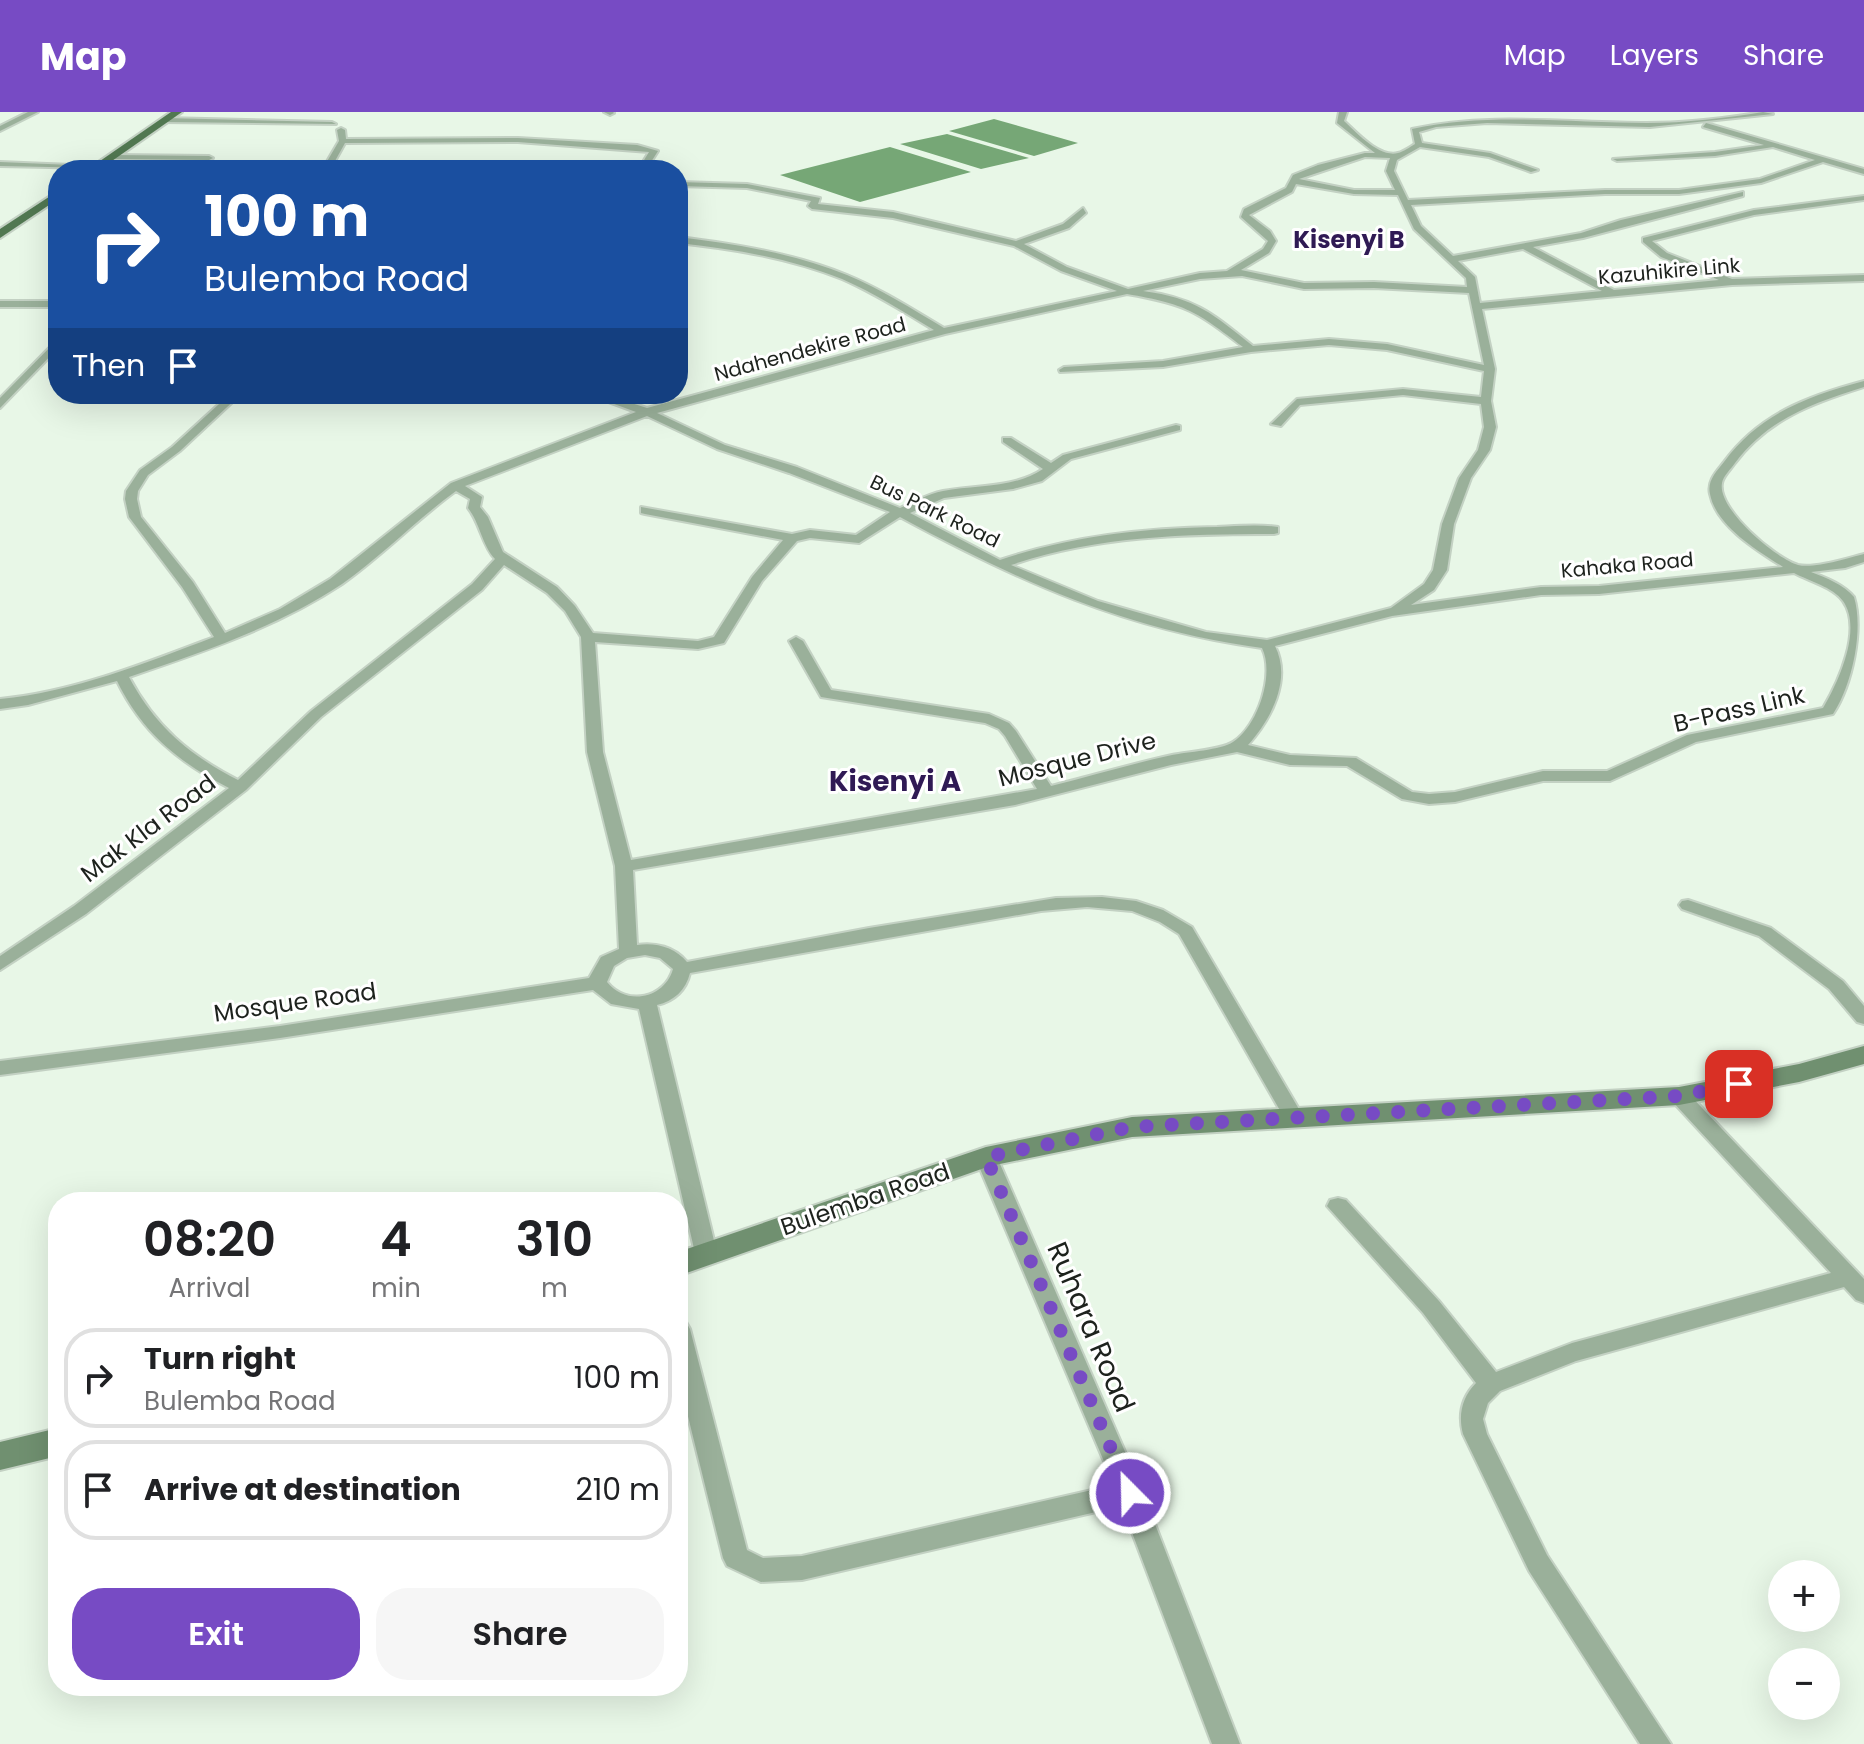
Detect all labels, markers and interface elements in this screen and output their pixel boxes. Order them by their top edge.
text: Map [40,30,127,83]
text: Map [1504,36,1566,75]
text: Layers [1610,36,1699,75]
text: Share [1743,36,1824,75]
text: 100 m [204,177,369,256]
icon: right [72,192,176,296]
district label: Kisenyi B [1293,223,1405,256]
street label: Kazuhikire Link [1597,251,1742,291]
text: Bulemba Road [204,253,469,304]
street label: Ndahendekire Road [711,310,909,388]
text: Then [72,344,145,387]
icon: arrive [161,344,205,388]
street label: Bus Park Road [865,468,1005,554]
street label: Kahaka Road [1560,545,1694,585]
street label: B-Pass Link [1670,678,1808,740]
street label: Mosque Drive [995,723,1159,795]
district label: Kisenyi A [829,762,961,801]
street label: Mak Kla Road [74,766,222,890]
street label: Mosque Road [212,974,378,1030]
pin [1705,1050,1773,1118]
icon: arrive [1717,1062,1761,1106]
street label: Bulemba Road [776,1155,954,1243]
text: 08:20 [143,1206,276,1273]
text: 4 [380,1206,412,1273]
text: 310 [516,1206,593,1273]
street label: Ruhara Road [1038,1236,1144,1418]
text: Arrival [169,1270,250,1306]
text: min [371,1270,421,1306]
text: m [541,1270,568,1306]
text: Turn right [144,1337,296,1380]
icon: right [76,1356,120,1400]
text: 100 m [574,1356,660,1399]
text: Bulemba Road [144,1383,336,1419]
position arrow [1088,1451,1172,1535]
icon: arrive [76,1468,120,1512]
text: Arrive at destination [144,1468,461,1511]
text: 210 m [575,1468,660,1511]
map controls [1768,1560,1840,1720]
button: + [1768,1560,1840,1632]
button: Exit [72,1588,360,1680]
button: Share [376,1588,664,1680]
button: − [1768,1648,1840,1720]

